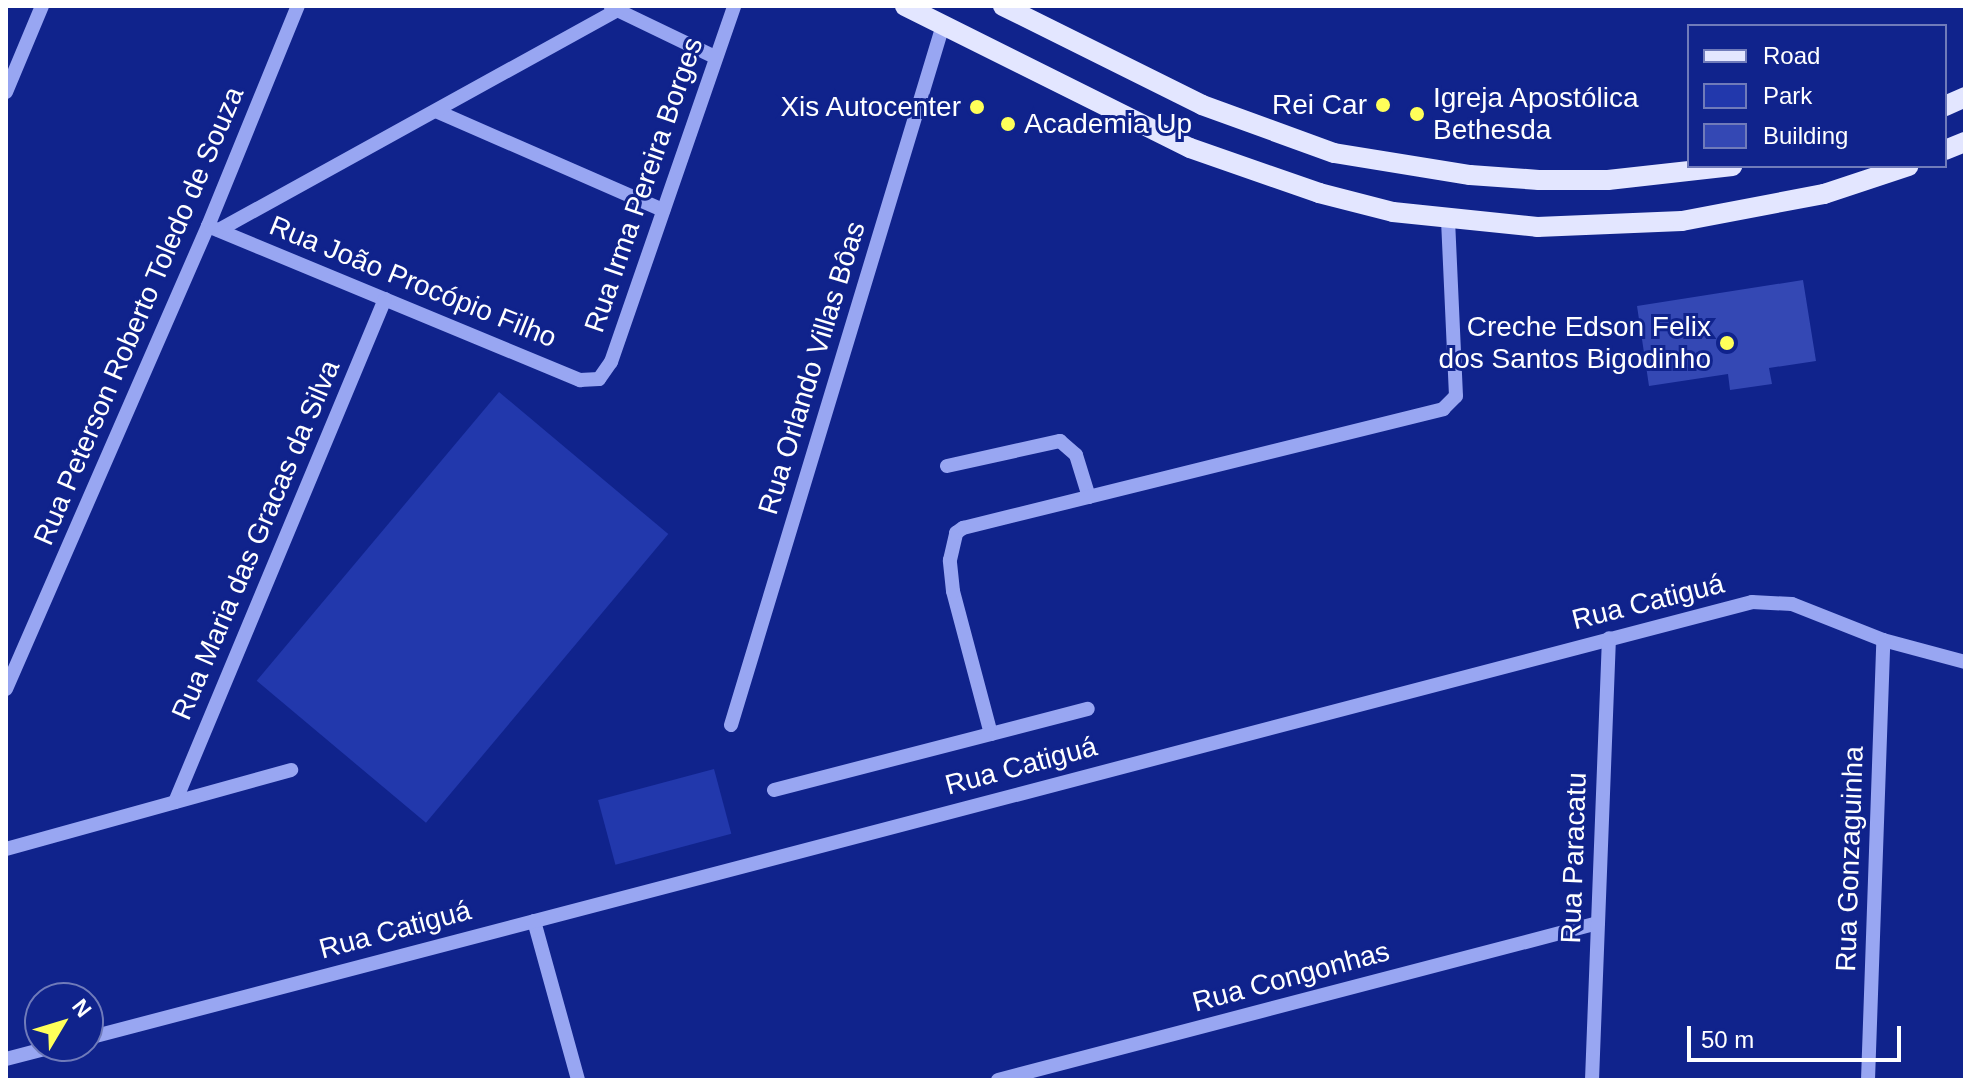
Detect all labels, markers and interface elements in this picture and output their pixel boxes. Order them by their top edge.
legend [1687,24,1947,168]
street label: Rua Irma Pereira Borges [578,33,710,337]
text: Road [1763,42,1820,69]
place label: Igreja Apostólica Bethesda [1433,81,1640,147]
street label: Rua Peterson Roberto Toledo de Souza [27,82,251,550]
text: Park [1763,82,1812,109]
place label: Rei Car [1272,88,1367,122]
place label: Xis Autocenter [779,90,961,124]
marker: Rei Car [1374,96,1392,114]
marker: Xis Autocenter [968,98,986,116]
marker: Igreja Apostólica Bethesda [1408,105,1426,123]
place label: Academia Up [1024,107,1192,141]
marker: Academia Up [999,115,1017,133]
text: Building [1763,122,1848,149]
street label: Rua João Procópio Filho [265,209,561,355]
street label: Rua Orlando Villas Bôas [751,217,873,519]
place label: Creche Edson Felix dos Santos Bigodinho [1439,310,1711,376]
marker: Creche Edson Felix dos Santos Bigodinho [1718,334,1736,352]
street label: Rua Maria das Gracas da Silva [165,355,347,725]
street label: Rua Catiguá [1568,567,1728,637]
street label: Rua Catiguá [941,730,1101,802]
street label: Rua Gonzaguinha [1829,746,1871,972]
street label: Rua Paracatu [1554,772,1594,944]
street label: Rua Catiguá [315,894,475,966]
street label: Rua Congonhas [1189,935,1393,1019]
north arrow [24,982,104,1062]
text: N [67,994,96,1022]
scale bar [1691,1010,1905,1060]
text: 50 m [1701,1026,1754,1053]

